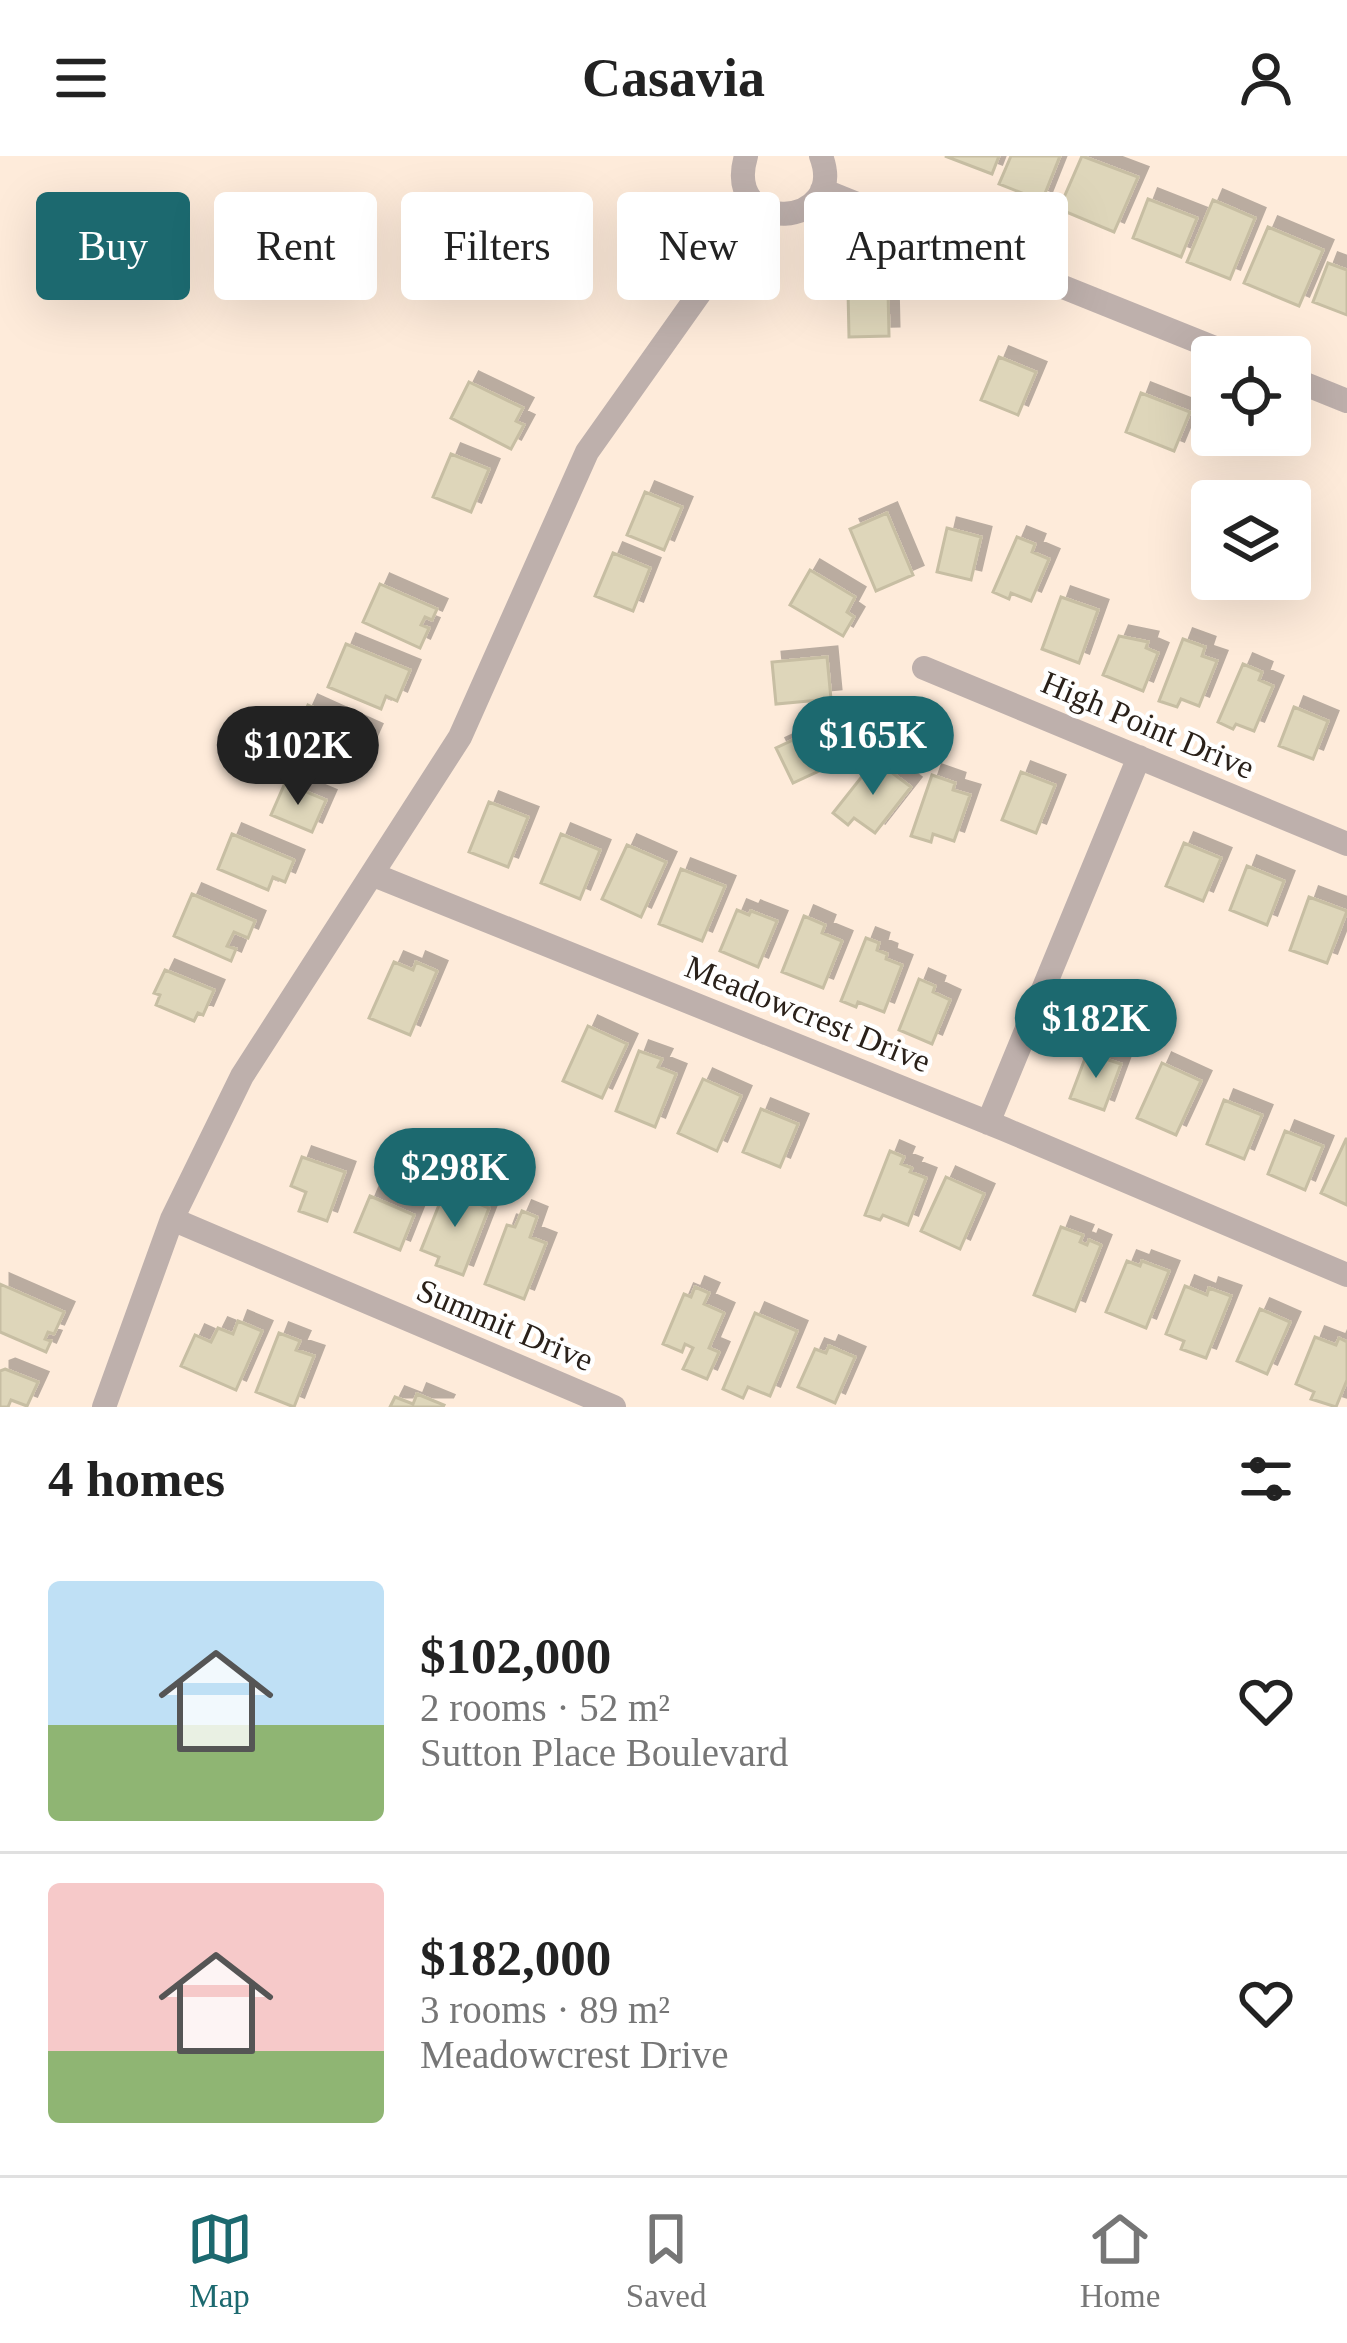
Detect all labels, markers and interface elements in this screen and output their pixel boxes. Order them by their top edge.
icon: menu [48,45,114,111]
icon: person [1233,45,1299,111]
text: Casavia [582,48,765,108]
chip: Buy [36,192,190,300]
chip: Rent [214,192,377,300]
chip: Filters [401,192,593,300]
chip: New [617,192,780,300]
chip: Apartment [804,192,1068,300]
map controls [1191,336,1311,600]
button: locate [1191,336,1311,456]
button: layers [1191,480,1311,600]
street label: High Point Drive [1036,664,1260,786]
pin: $165K [789,696,957,798]
pin: $102K [214,706,382,808]
text: $165K [819,713,927,756]
text: $102K [244,723,352,766]
street label: Meadowcrest Drive [680,948,936,1080]
pin: $182K [1012,979,1180,1081]
text: $182K [1042,996,1150,1039]
pin: $298K [371,1128,539,1230]
text: $298K [401,1145,509,1188]
street label: Summit Drive [411,1272,599,1378]
icon: filters [1233,1446,1299,1512]
text: 4 homes [48,1451,225,1507]
text: $102,000 [420,1628,611,1684]
icon: home [144,1629,288,1773]
icon: heart [1233,1668,1299,1734]
text: 2 rooms · 52 m² [420,1686,670,1729]
text: Sutton Place Boulevard [420,1731,788,1774]
text: $182,000 [420,1930,611,1986]
icon: home [144,1931,288,2075]
icon: heart [1233,1970,1299,2036]
text: 3 rooms · 89 m² [420,1988,670,2031]
text: Meadowcrest Drive [420,2033,729,2076]
tab: Map [187,2206,253,2315]
tab: Saved [626,2206,706,2315]
tab: Home [1080,2206,1160,2315]

